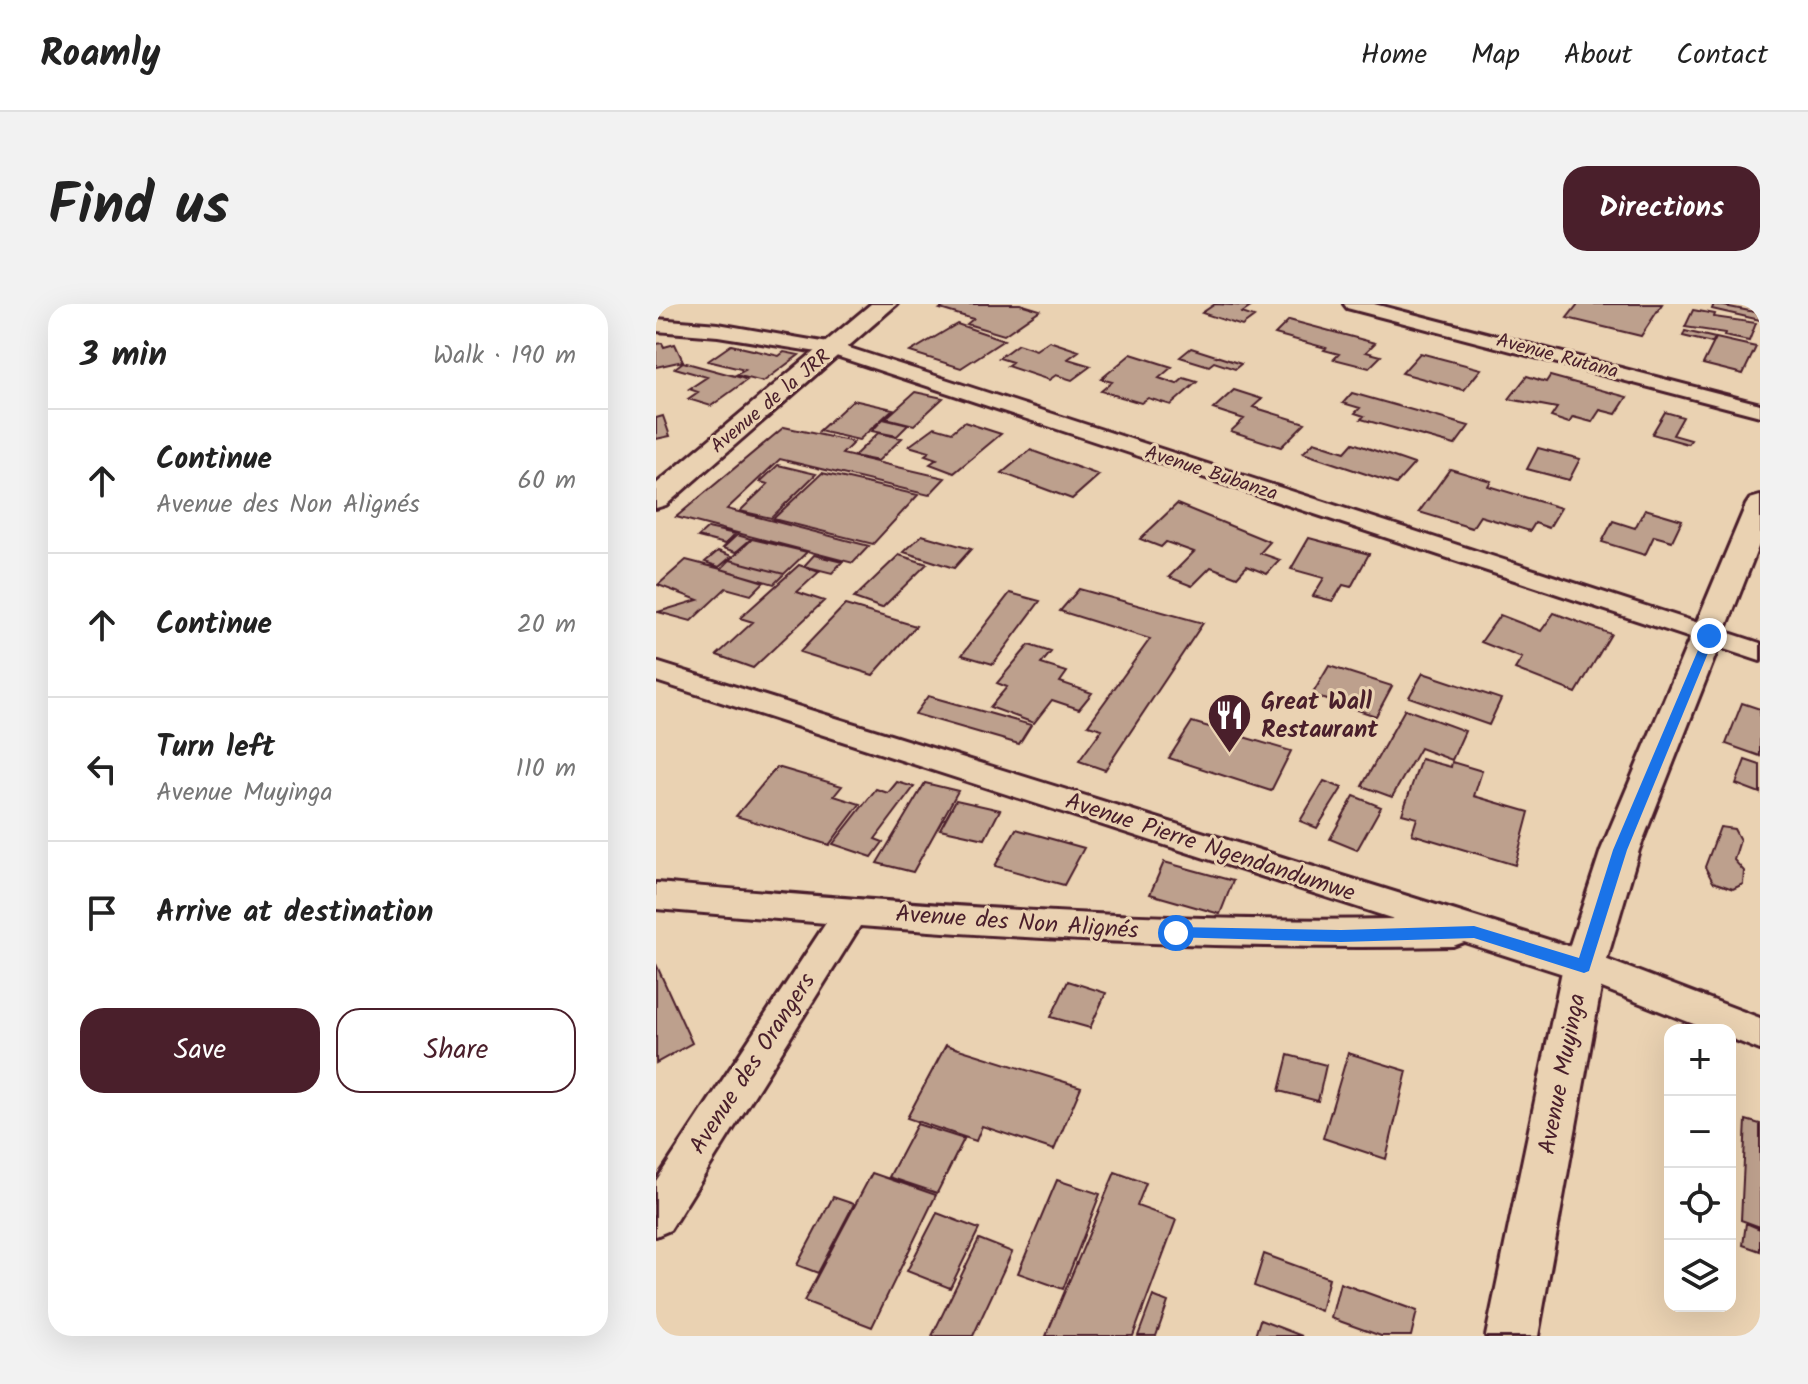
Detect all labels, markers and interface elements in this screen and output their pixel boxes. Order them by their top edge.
text: Roamly [40,25,161,85]
text: Home [1361,33,1427,78]
text: Map [1471,33,1520,78]
text: About [1564,33,1632,78]
text: Contact [1676,33,1768,78]
text: Find us [48,163,229,253]
button: Directions [1563,166,1760,251]
street label: Avenue Rutana [1492,325,1622,389]
text: 3 min [80,329,167,383]
text: Walk · 190 m [433,335,576,377]
street label: Avenue de la JRR [704,342,839,462]
text: Continue [156,436,272,484]
street label: Avenue Bubanza [1140,437,1282,511]
icon: ahead [80,459,124,503]
text: 60 m [517,460,576,502]
text: Avenue des Non Alignés [156,484,420,526]
text: Continue [156,601,272,649]
icon: ahead [80,603,124,647]
text: 20 m [517,604,576,646]
route end [1691,618,1727,654]
place label: Great Wall Restaurant [1261,683,1379,750]
restaurant icon: Great Wall Restaurant [1206,692,1254,755]
text: Turn left [156,724,275,772]
icon: left [80,747,124,791]
text: 110 m [516,748,576,790]
text: Avenue Muyinga [156,772,333,814]
street label: Avenue Pierre Ngendandumwe [1060,783,1360,913]
text: Arrive at destination [156,889,433,937]
icon: arrive [80,891,124,935]
street label: Avenue des Non Alignés [894,895,1140,951]
route start [1158,915,1194,951]
street label: Avenue des Orangers [679,965,827,1163]
street label: Avenue Muyinga [1528,990,1598,1158]
button: Save [80,1008,320,1093]
button: Share [336,1008,576,1093]
map controls [1664,1024,1736,1312]
button: + [1664,1024,1736,1096]
button: − [1664,1096,1736,1168]
button: locate [1664,1168,1736,1240]
button: layers [1664,1240,1736,1312]

